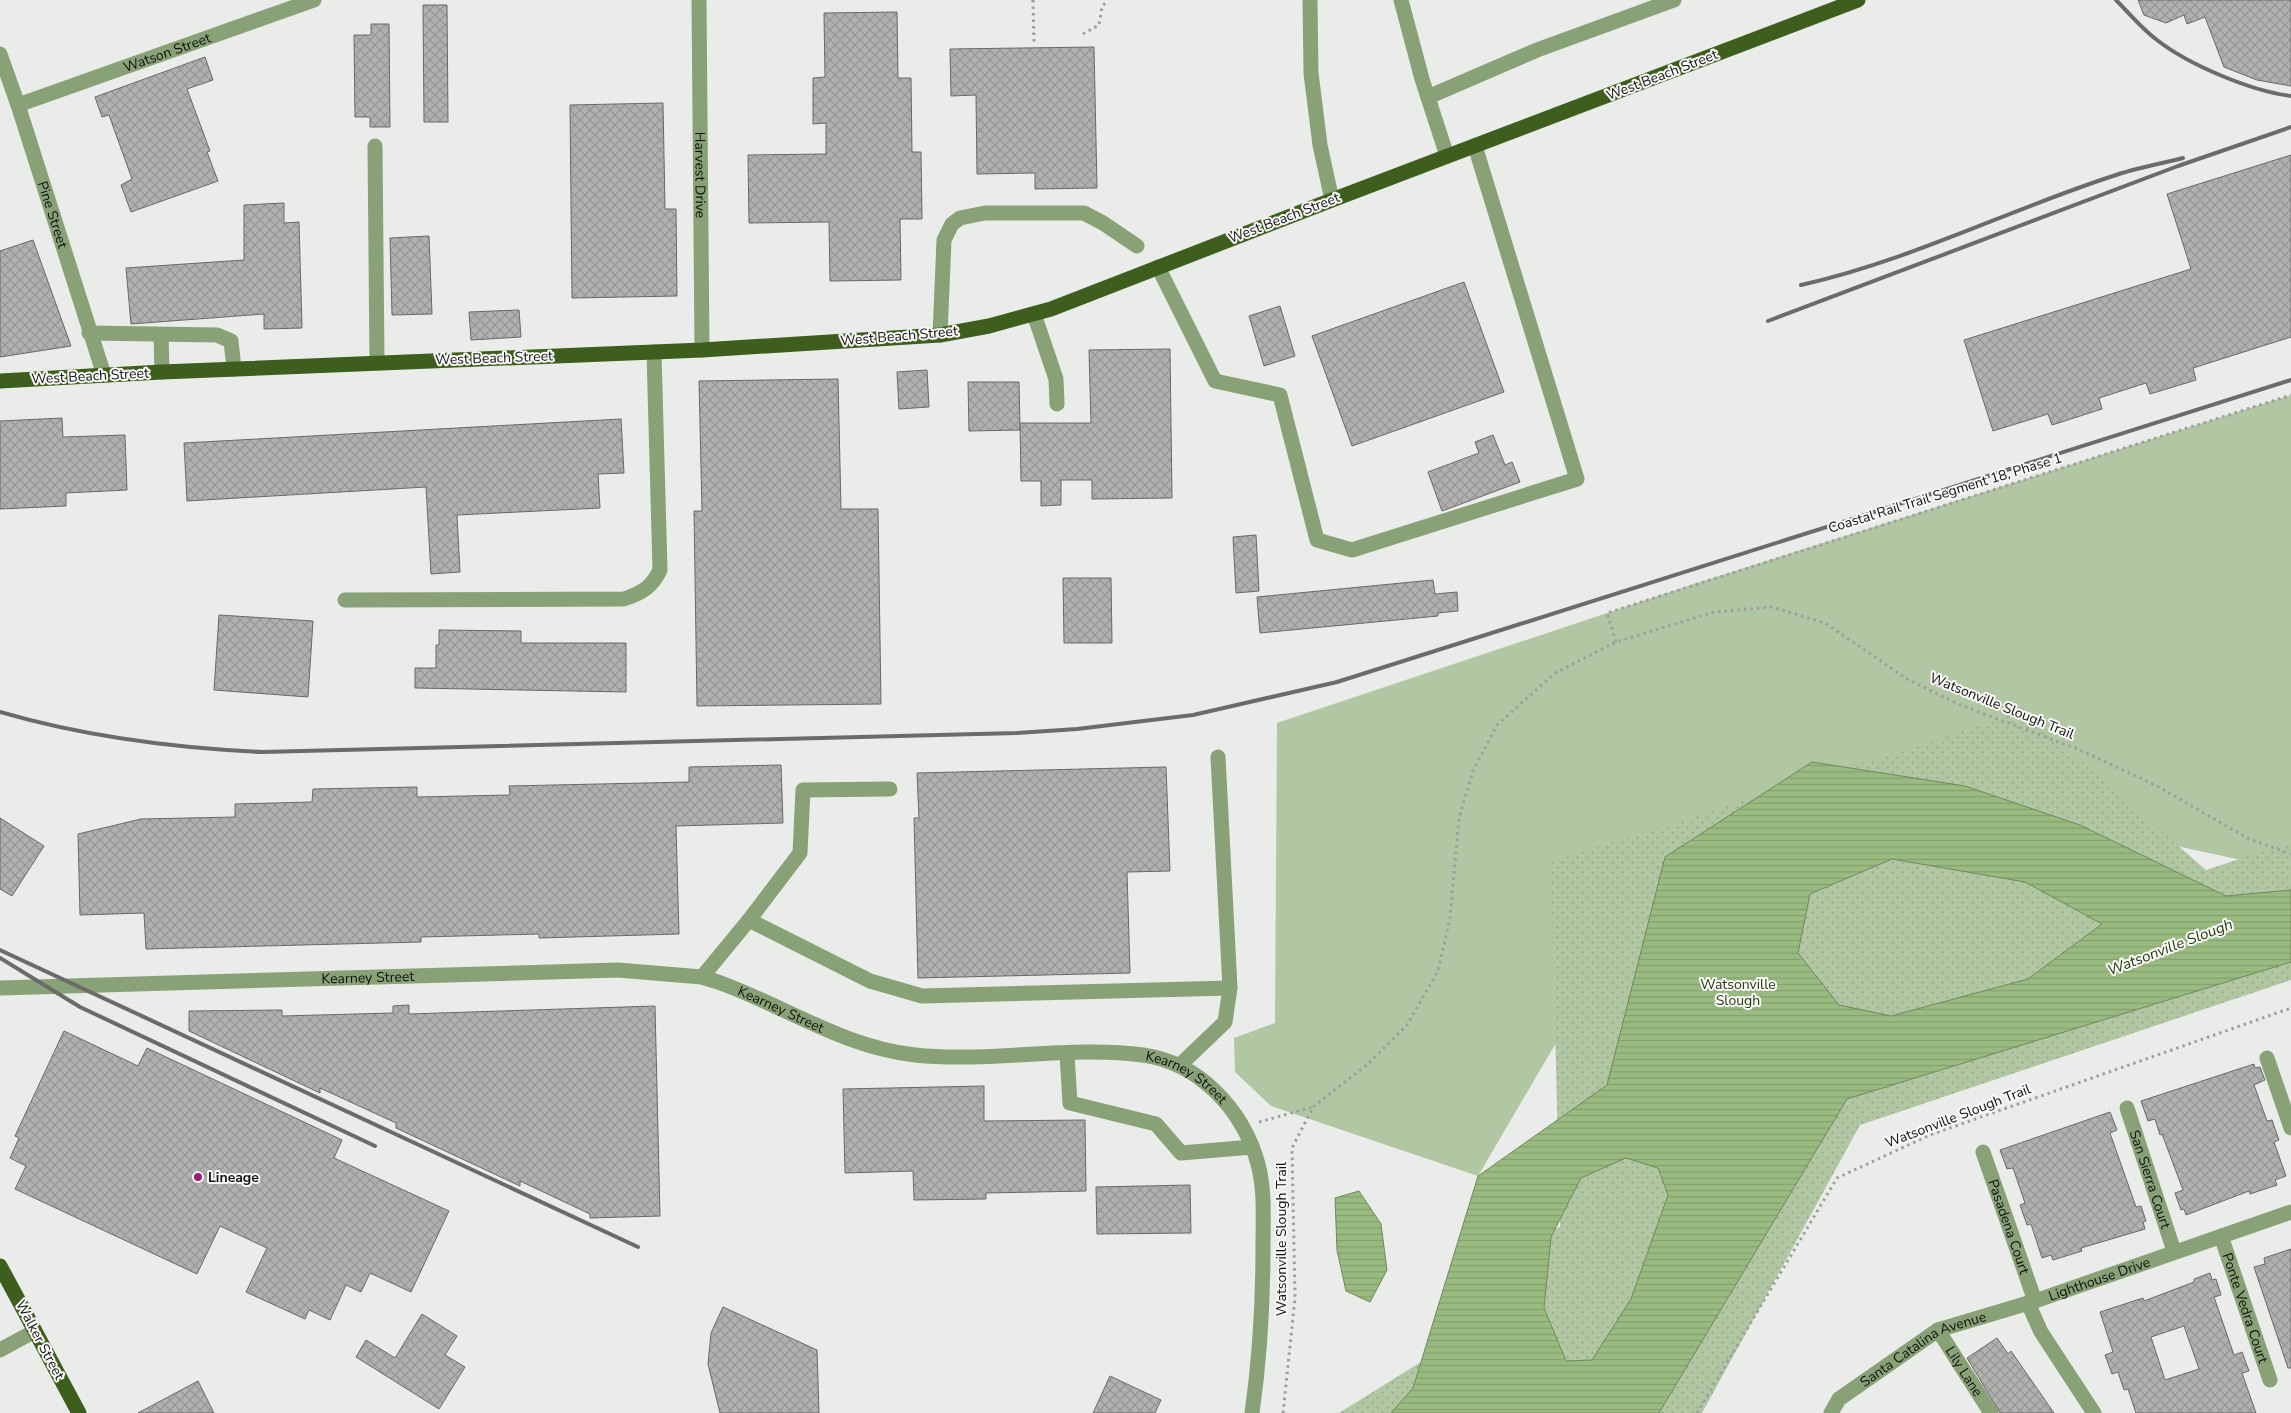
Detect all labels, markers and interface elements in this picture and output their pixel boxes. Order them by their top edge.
street label: Watson Street [121,28,213,76]
street label: West Beach Street [1604,45,1720,105]
street label: Harvest Drive [691,132,710,218]
street label: Pine Street [33,179,72,251]
street label: West Beach Street [1226,188,1342,248]
street label: West Beach Street [840,321,959,351]
street label: West Beach Street [435,346,553,370]
street label: West Beach Street [31,363,149,389]
street label: Coastal Rail Trail Segment 18, Phase 1 [1826,448,2064,538]
street label: Watsonville Slough Trail [1927,668,2078,744]
water label: Watsonville Slough [2105,914,2235,980]
street label: Kearney Street [321,966,415,988]
park label: Watsonville Slough [1700,975,1776,1010]
street label: Kearney Street [735,981,827,1037]
street label: Kearney Street [1144,1046,1232,1108]
street label: Watsonville Slough Trail [1883,1079,2034,1153]
street label: San Sierra Court [2125,1127,2176,1231]
street label: Watsonville Slough Trail [1272,1161,1291,1316]
place label: Lineage [208,1168,259,1187]
marker: Lineage [192,1171,204,1183]
street label: Pasadena Court [1984,1176,2034,1277]
street label: Ponte Vedra Court [2218,1250,2273,1366]
street label: Lighthouse Drive [2046,1252,2153,1305]
street label: Walker Street [11,1297,69,1383]
street label: Santa Catalina Avenue [1856,1307,1988,1391]
street label: Lily Lane [1941,1343,1987,1400]

